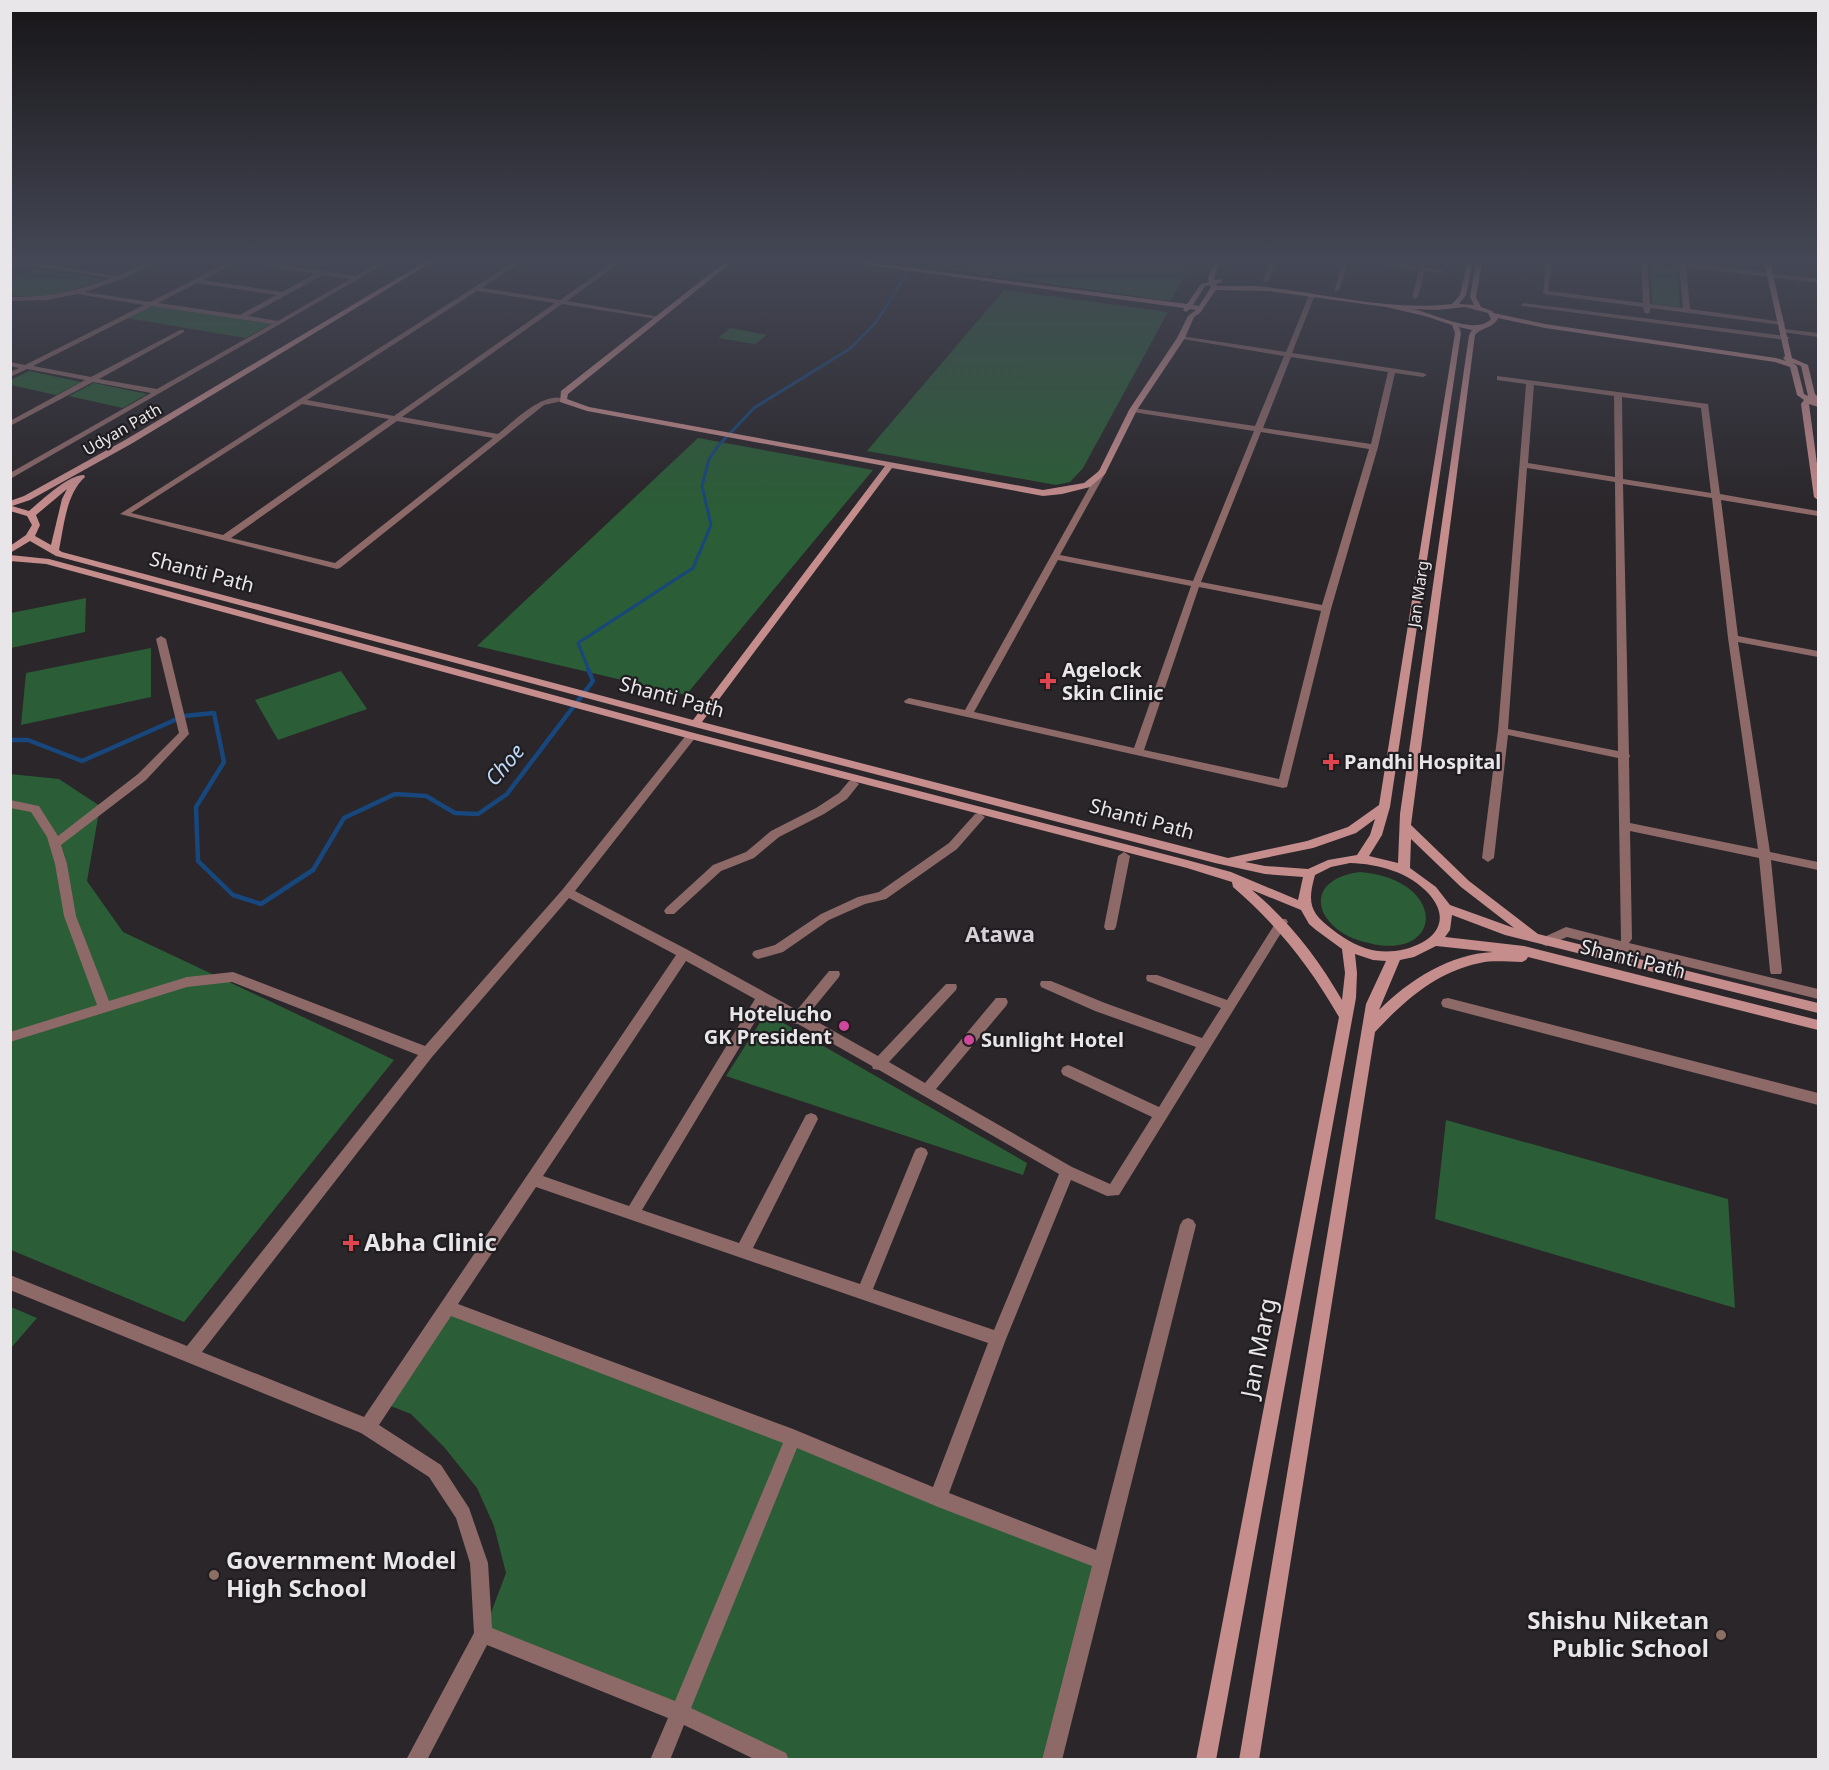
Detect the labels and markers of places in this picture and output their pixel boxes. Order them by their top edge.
place label: Agelock Skin Clinic [1062,656,1164,706]
marker: Agelock Skin Clinic [1039,672,1057,690]
place label: Pandhi Hospital [1344,748,1501,775]
marker: Pandhi Hospital [1322,753,1340,771]
place label: Hotelucho GK President [704,1000,832,1050]
marker: Hotelucho GK President [837,1019,851,1033]
place label: Sunlight Hotel [981,1026,1124,1053]
marker: Sunlight Hotel [962,1033,976,1047]
place label: Abha Clinic [364,1225,497,1258]
marker: Abha Clinic [342,1234,360,1252]
place label: Government Model High School [226,1543,457,1604]
marker: Government Model High School [207,1568,221,1582]
place label: Shishu Niketan Public School [1527,1603,1709,1664]
marker: Shishu Niketan Public School [1714,1628,1728,1642]

